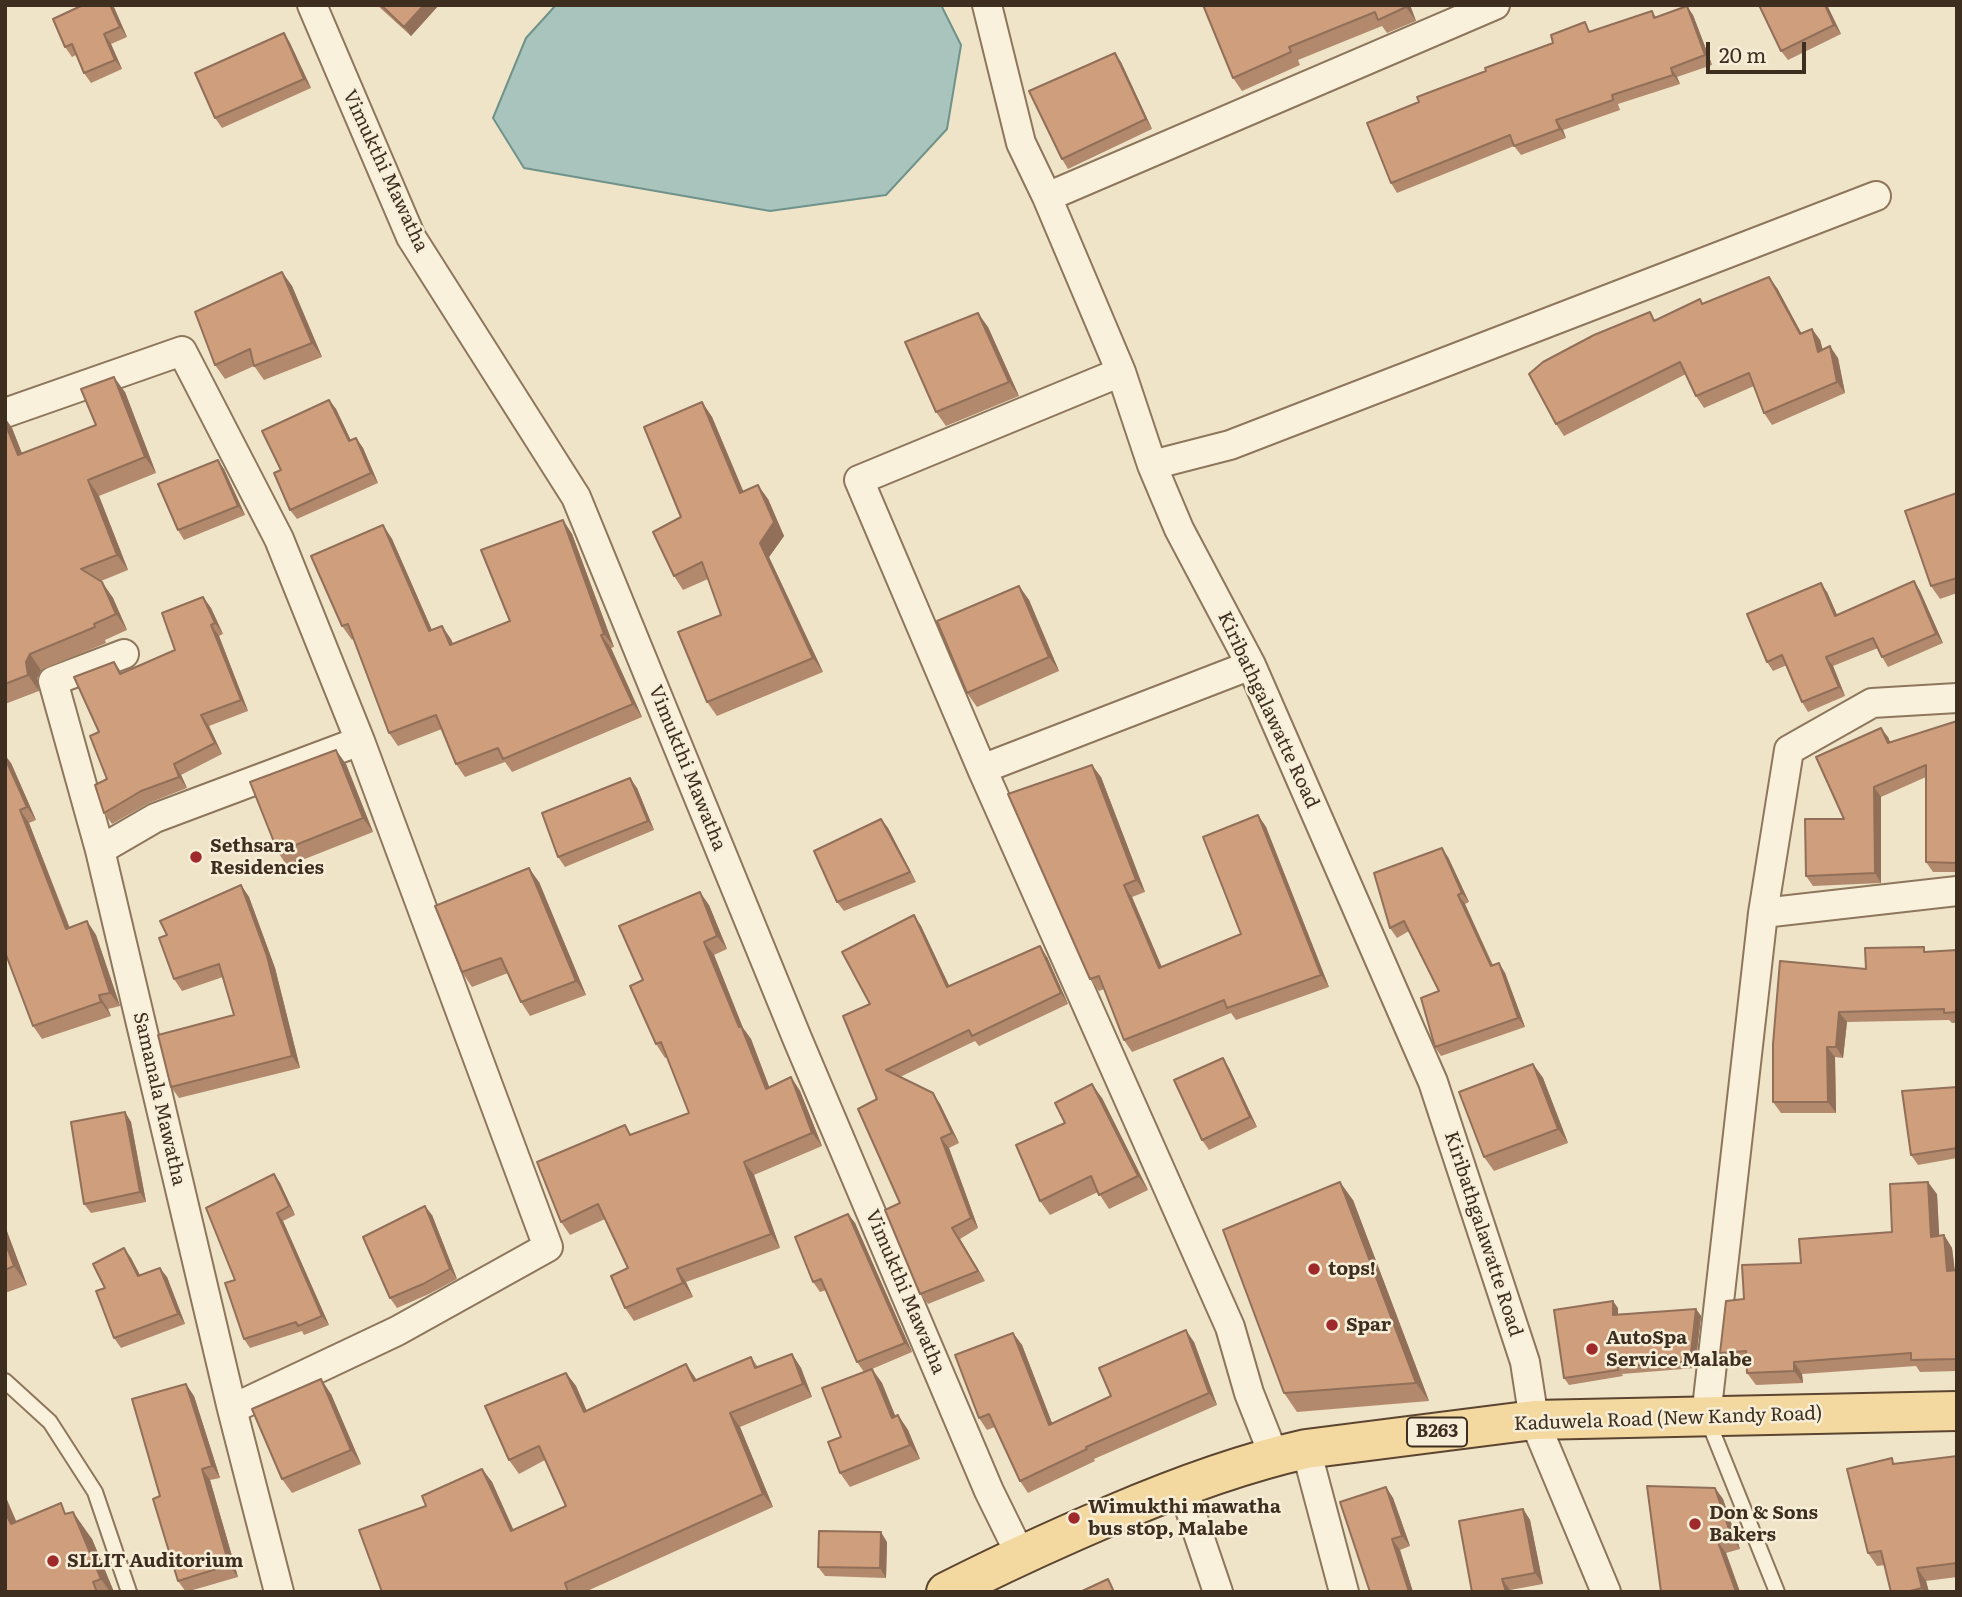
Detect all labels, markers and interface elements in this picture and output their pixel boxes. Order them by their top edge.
scale bar [1710,28,1810,72]
text: 20 m [1719,38,1766,69]
street label: Vimukthi Mawatha [337,86,433,256]
street label: Kiribathgalawatte Road [1212,608,1324,812]
street label: Vimukthi Mawatha [643,682,731,854]
place label: Sethsara Residencies [210,835,324,879]
marker: Sethsara Residencies [188,849,204,865]
street label: Samanala Mawatha [128,1010,190,1188]
street label: Kiribathgalawatte Road [1439,1129,1527,1339]
street label: Vimukthi Mawatha [860,1206,950,1378]
place label: tops! [1328,1258,1376,1280]
marker: tops! [1306,1261,1322,1277]
place label: Spar [1346,1314,1391,1336]
marker: Spar [1324,1317,1340,1333]
place label: AutoSpa Service Malabe [1606,1327,1752,1371]
marker: AutoSpa Service Malabe [1584,1341,1600,1357]
street label: Kaduwela Road (New Kandy Road) [1513,1402,1823,1436]
road number: B263 [1407,1418,1467,1447]
place label: Wimukthi mawatha bus stop, Malabe [1088,1496,1281,1540]
place label: Don & Sons Bakers [1709,1502,1818,1546]
marker: Wimukthi mawatha bus stop, Malabe [1066,1510,1082,1526]
marker: Don & Sons Bakers [1687,1516,1703,1532]
place label: SLLIT Auditorium [67,1550,243,1572]
marker: SLLIT Auditorium [45,1553,61,1569]

